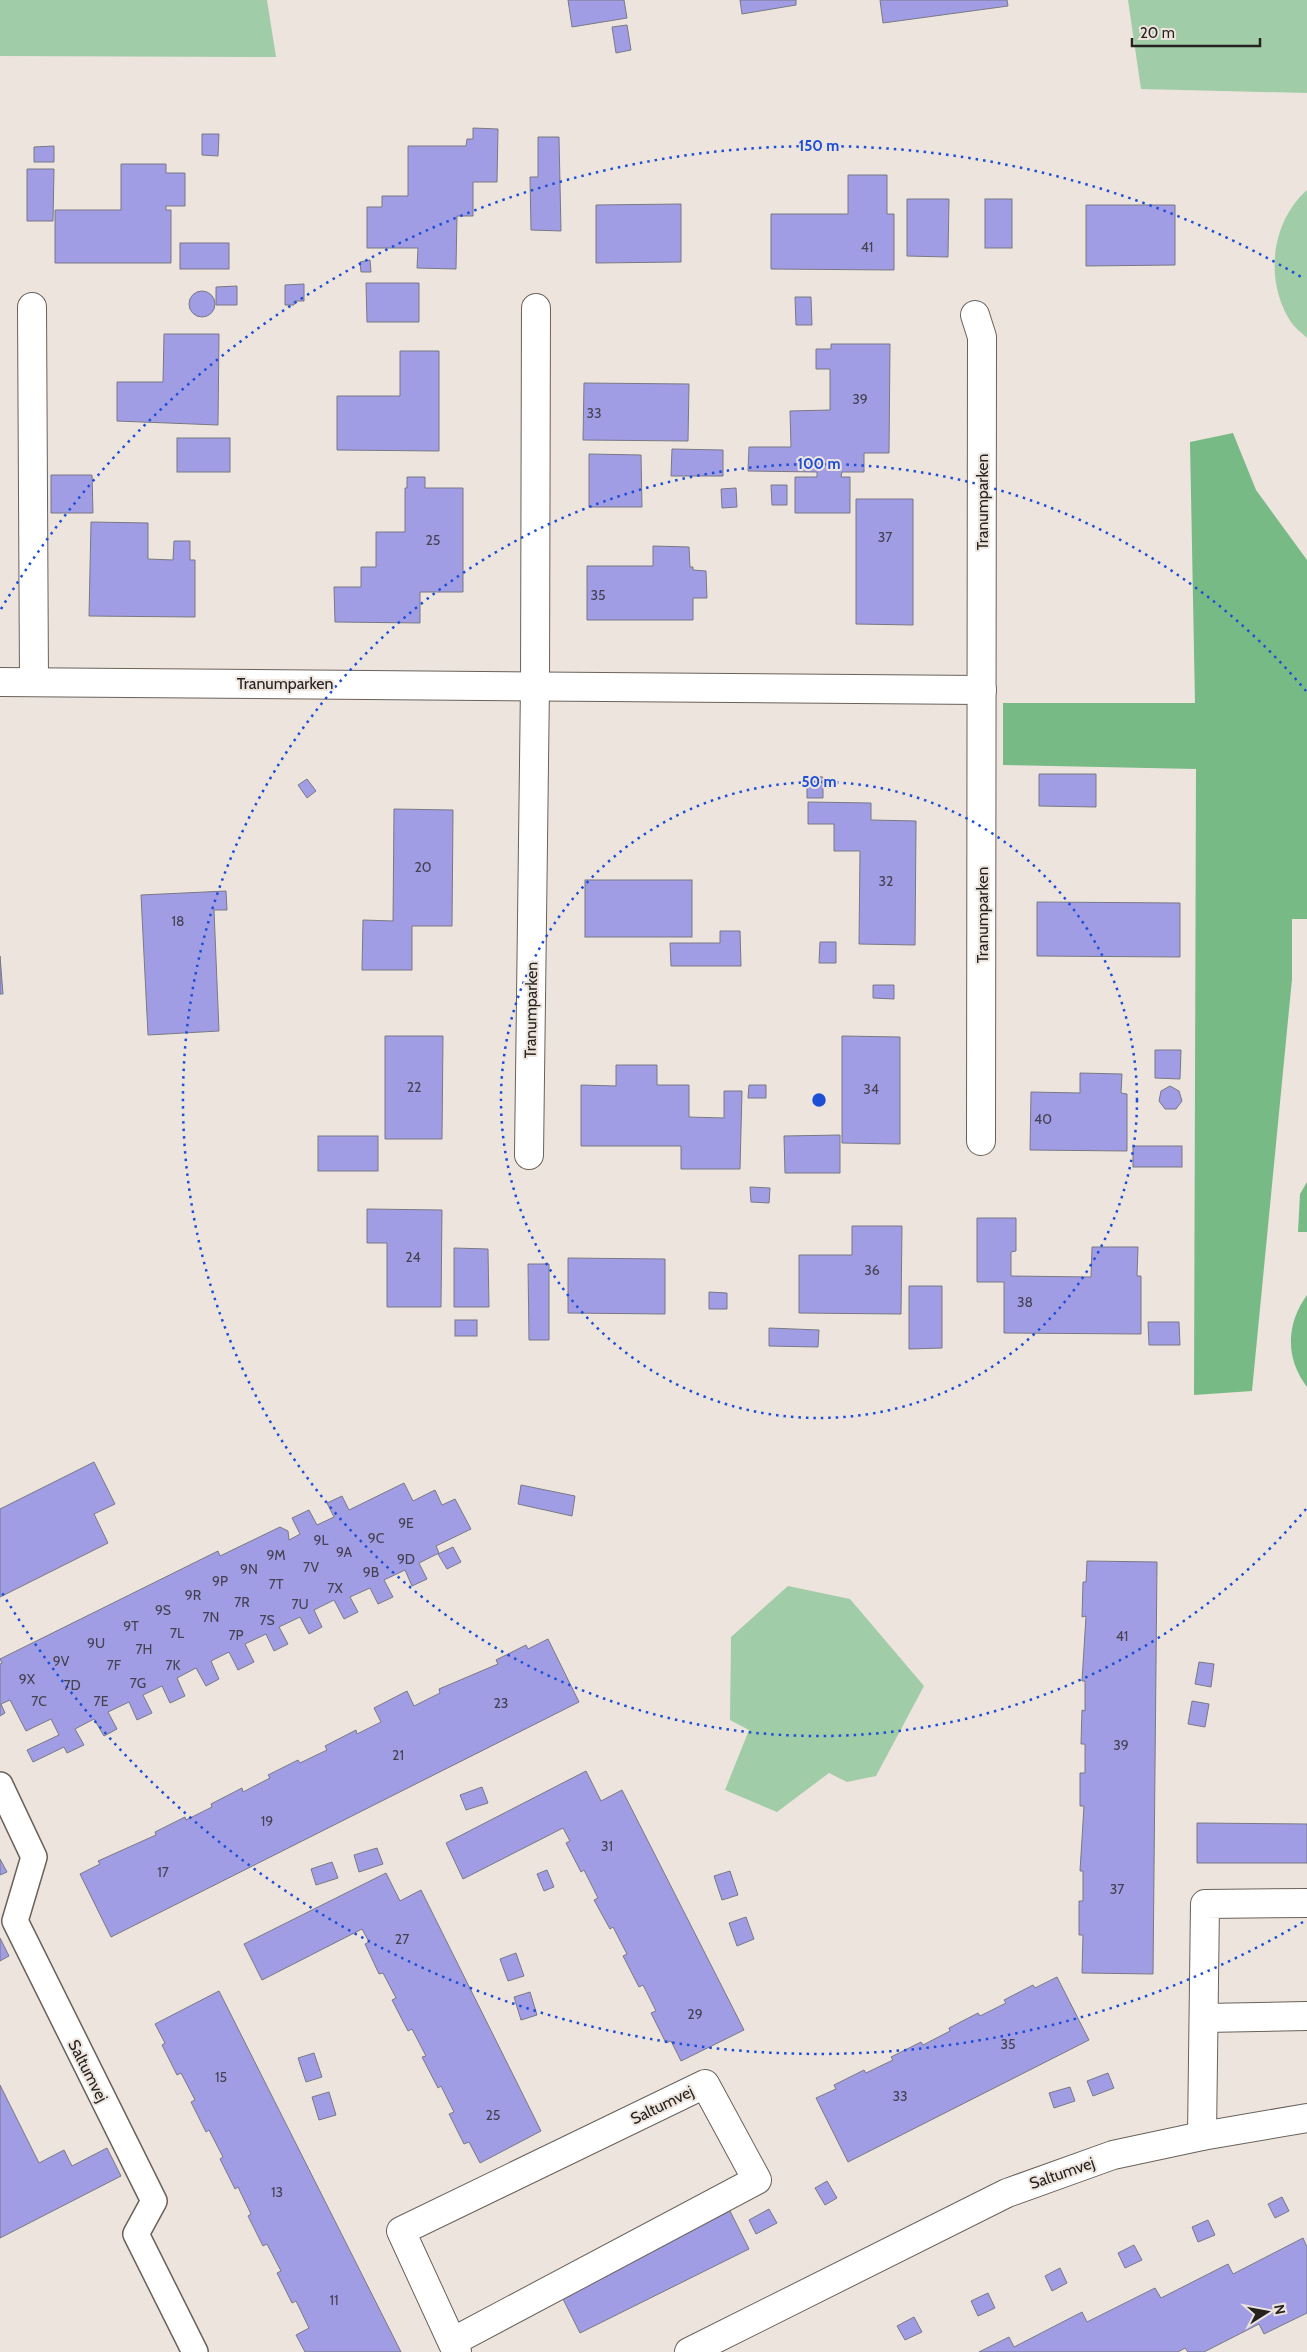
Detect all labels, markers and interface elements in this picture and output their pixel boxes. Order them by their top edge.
scale bar [1132,15,1260,47]
text: 20 m [1140,24,1175,42]
text: 150 m [799,137,839,155]
house number: 41 [861,238,873,256]
house number: 39 [852,390,868,408]
house number: 33 [586,404,602,422]
street label: Tranumparken [973,454,992,550]
text: 100 m [797,455,841,473]
house number: 37 [878,528,892,546]
house number: 25 [426,531,440,549]
house number: 35 [590,586,606,604]
street label: Tranumparken [237,674,333,693]
text: 50 m [801,773,837,791]
house number: 20 [414,858,432,876]
street label: Tranumparken [973,867,992,963]
house number: 32 [879,872,893,890]
house number: 18 [171,912,185,930]
street label: Tranumparken [521,961,541,1059]
house number: 22 [407,1078,421,1096]
house number: 34 [863,1080,879,1098]
centre of rings [810,1091,828,1109]
house number: 40 [1034,1110,1052,1128]
house number: 24 [405,1248,421,1266]
house number: 36 [864,1261,880,1279]
house number: 38 [1017,1293,1033,1311]
house number: 9E [398,1514,414,1532]
house number: 9C [368,1529,385,1547]
house number: 9L [314,1531,328,1549]
house number: 9A [336,1543,352,1561]
house number: 9M [266,1546,286,1564]
house number: 9D [397,1550,415,1568]
house number: 7V [303,1558,319,1576]
house number: 9N [240,1560,258,1578]
house number: 9B [363,1563,379,1581]
house number: 9P [212,1572,228,1590]
house number: 7T [269,1575,284,1593]
house number: 7X [327,1579,344,1597]
house number: 9R [185,1586,202,1604]
house number: 7R [234,1593,250,1611]
house number: 7U [291,1595,309,1613]
house number: 9S [155,1601,171,1619]
house number: 7N [203,1608,219,1626]
house number: 7S [259,1611,275,1629]
house number: 9T [123,1617,139,1635]
house number: 7L [170,1624,184,1642]
house number: 7P [228,1626,244,1644]
house number: 41 [1116,1627,1128,1645]
house number: 9U [87,1634,105,1652]
house number: 7H [136,1640,152,1658]
house number: 9V [53,1652,70,1670]
house number: 7F [107,1656,122,1674]
house number: 7K [166,1656,181,1674]
house number: 9X [19,1670,36,1688]
house number: 7G [130,1674,146,1692]
house number: 7D [63,1676,81,1694]
house number: 7C [31,1692,47,1710]
house number: 7E [94,1692,109,1710]
house number: 23 [494,1694,508,1712]
house number: 39 [1113,1736,1129,1754]
house number: 21 [392,1746,404,1764]
house number: 19 [261,1812,273,1830]
house number: 31 [601,1837,613,1855]
house number: 17 [157,1863,169,1881]
house number: 37 [1110,1880,1124,1898]
house number: 27 [395,1930,409,1948]
house number: 29 [687,2005,703,2023]
house number: 35 [1000,2035,1016,2053]
street label: Saltumvej [64,2037,112,2105]
house number: 15 [215,2068,227,2086]
street label: Saltumvej [627,2082,697,2128]
house number: 33 [892,2087,908,2105]
house number: 25 [486,2106,500,2124]
street label: Saltumvej [1027,2153,1097,2193]
house number: 13 [271,2183,283,2201]
north arrow [1242,2287,1292,2337]
house number: 11 [329,2291,339,2309]
text: N [1270,2303,1290,2316]

